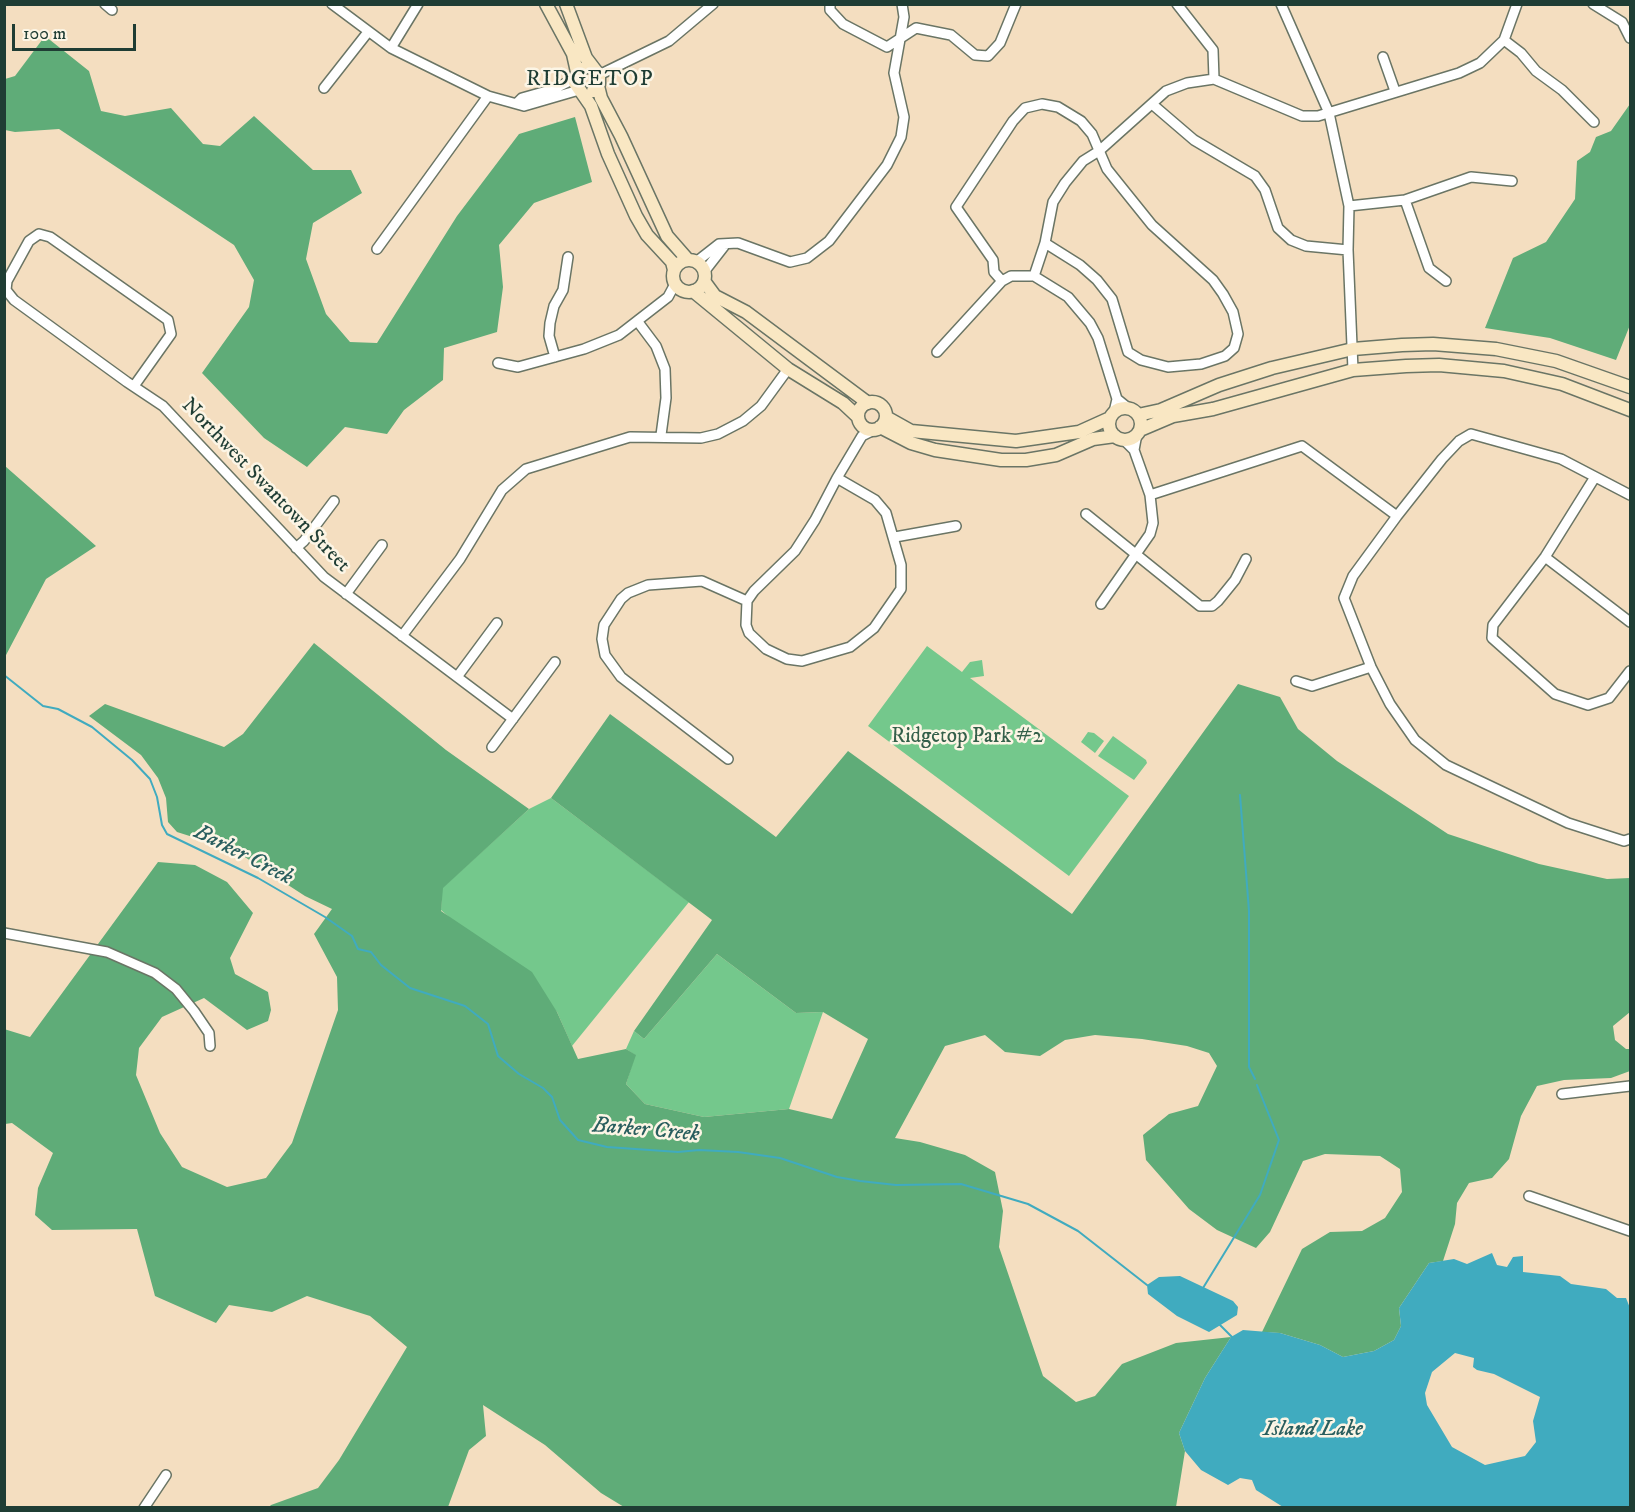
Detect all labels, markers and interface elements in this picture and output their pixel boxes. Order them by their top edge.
scale bar [15,12,140,50]
text: 100 m [23,23,66,45]
district label: RIDGETOP [526,67,654,93]
street label: Northwest Swantown Street [175,394,355,578]
park label: Ridgetop Park #2 [891,725,1043,751]
water label: Barker Creek [189,820,297,892]
water label: Barker Creek [592,1113,700,1149]
water label: Island Lake [1263,1417,1363,1443]

